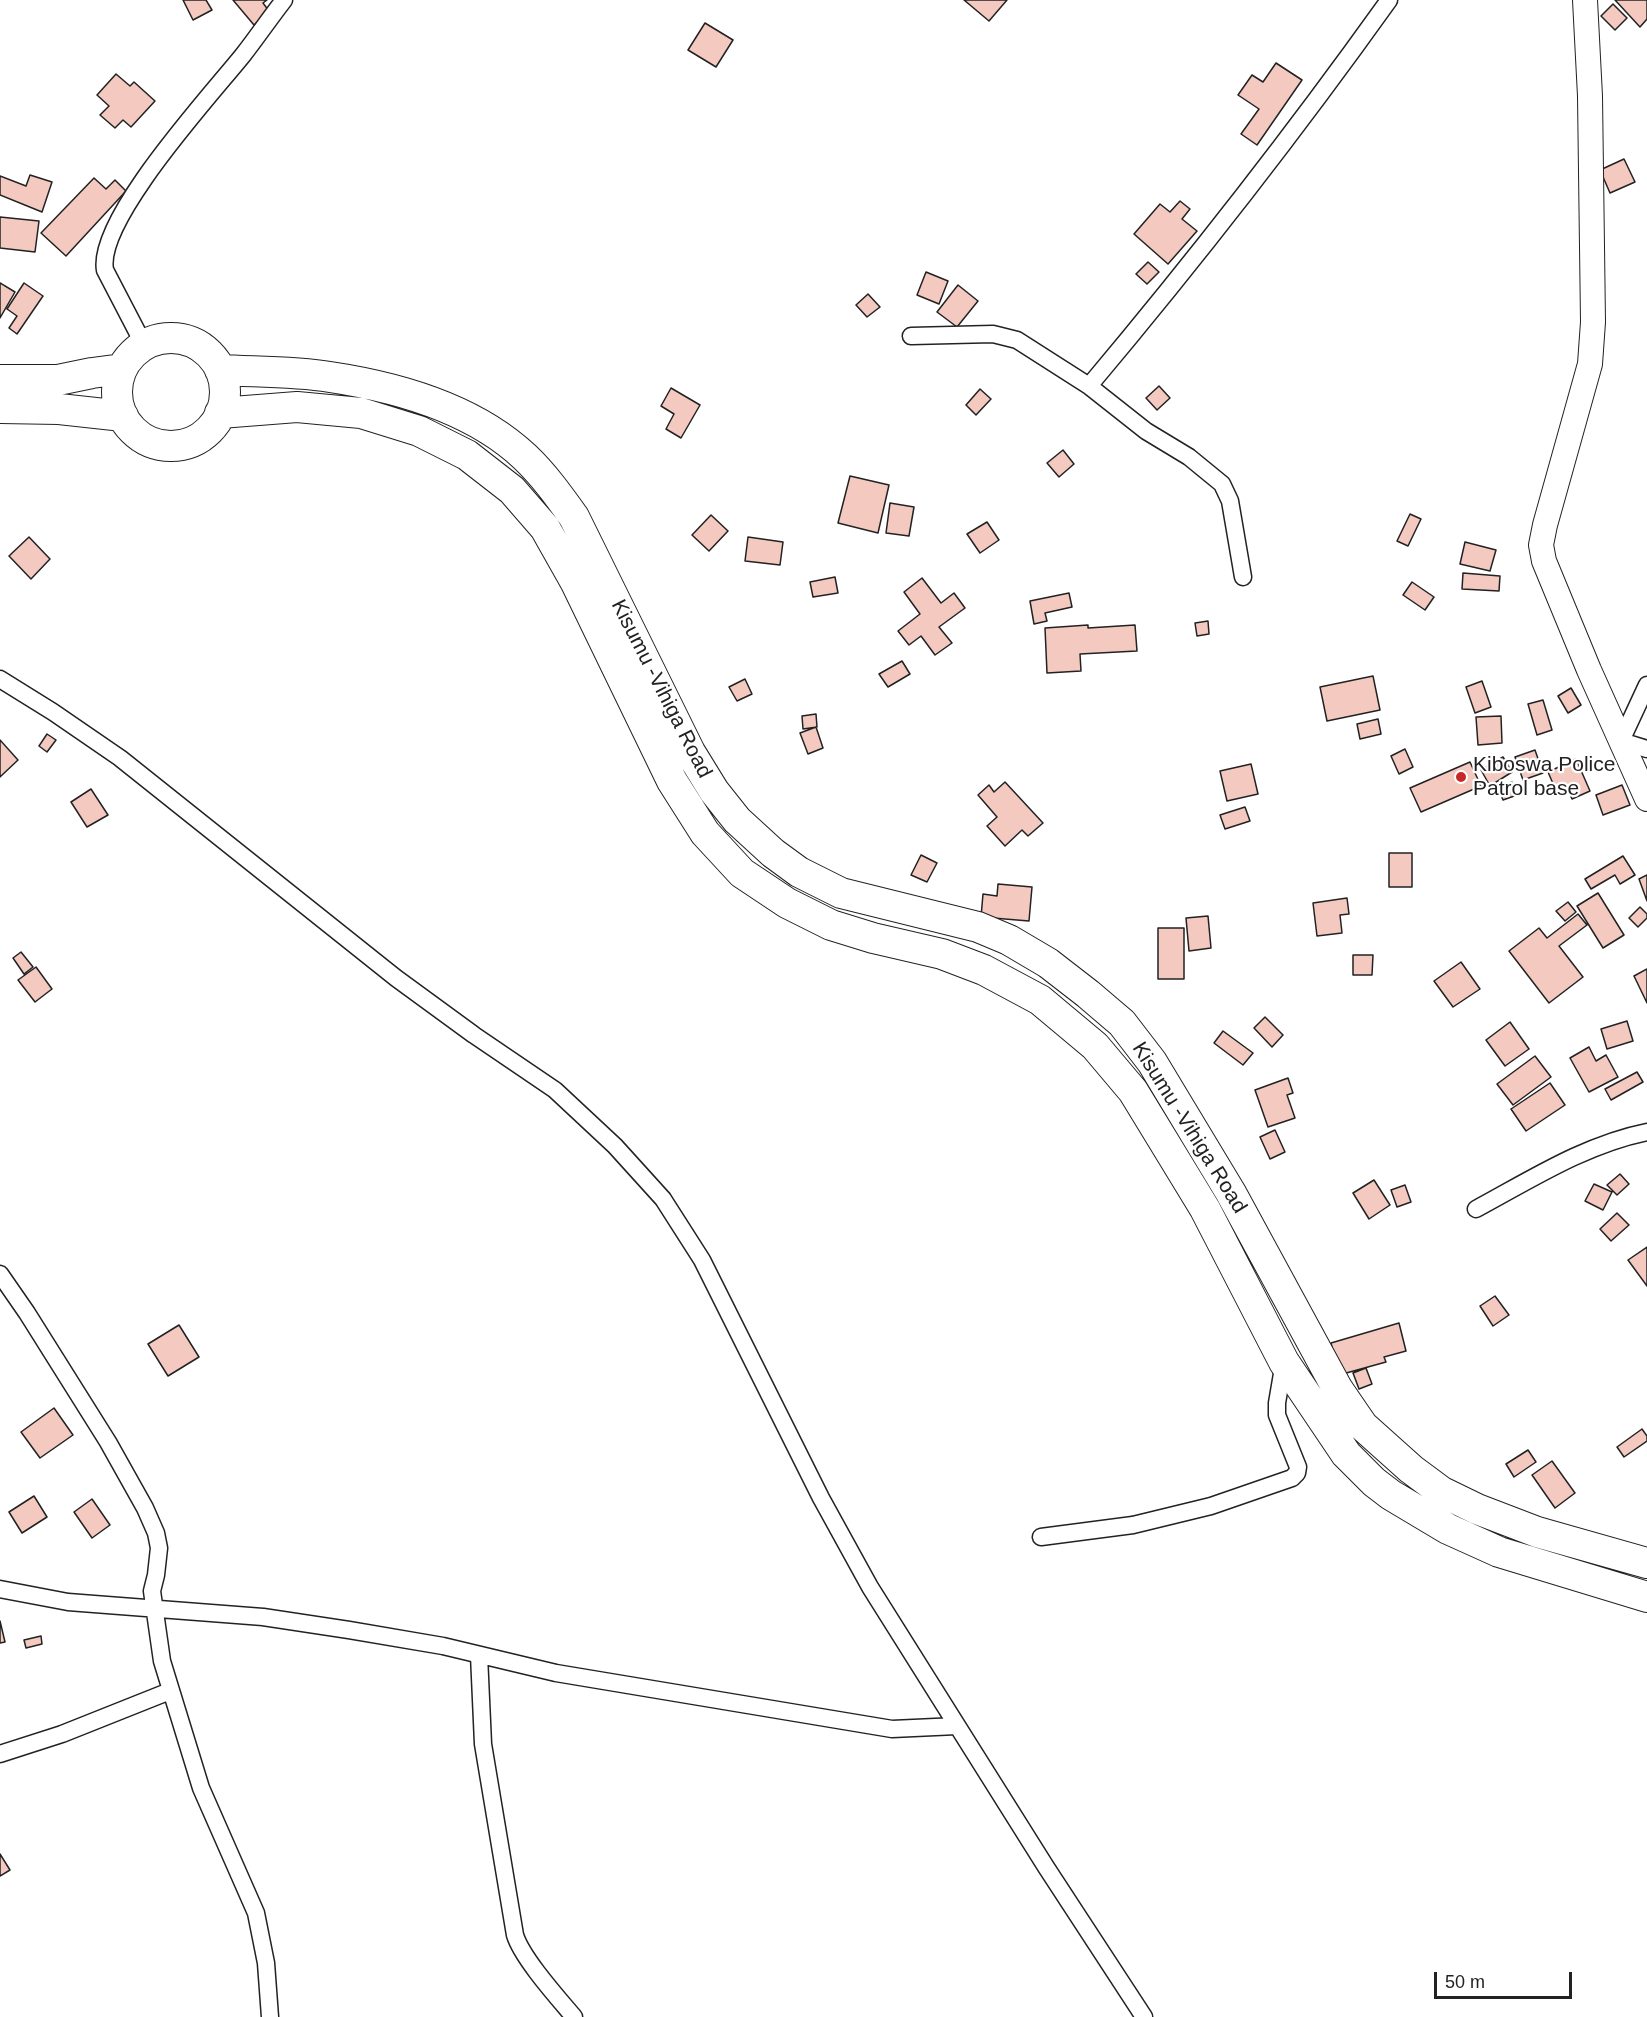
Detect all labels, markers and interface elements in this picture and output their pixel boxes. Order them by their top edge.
street label: Kisumu -Vihiga Road [605,596,717,782]
place label: Kiboswa Police Patrol base [1473,752,1615,802]
marker: Kiboswa Police Patrol base [1454,770,1468,784]
street label: Kisumu -Vihiga Road [1126,1038,1252,1218]
scale bar [1437,1960,1575,1998]
text: 50 m [1445,1972,1485,1992]

